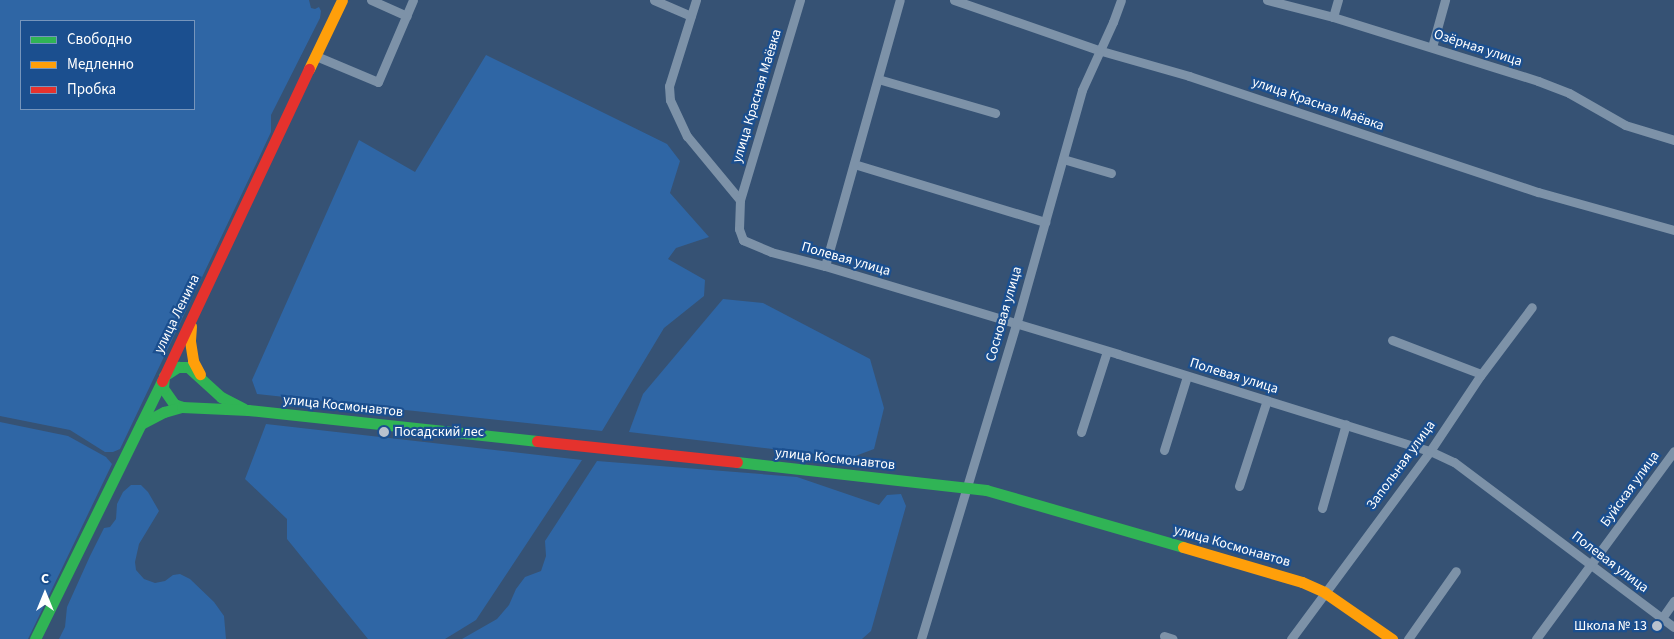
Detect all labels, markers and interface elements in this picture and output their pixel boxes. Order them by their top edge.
legend [20,20,195,110]
street label: Озёрная улица [1432,26,1524,70]
street label: улица Красная Маёвка [729,27,785,165]
text: Свободно [67,29,132,50]
text: Медленно [67,54,134,75]
street label: улица Красная Маёвка [1250,73,1386,135]
text: Пробка [67,79,116,100]
street label: Полевая улица [800,238,892,280]
street label: Сосновая улица [982,264,1026,364]
street label: улица Ленина [151,272,203,356]
street label: Полевая улица [1188,355,1280,397]
street label: улица Космонавтов [282,391,404,421]
street label: Запольная улица [1363,417,1439,513]
place label: Посадский лес [394,424,484,440]
marker: Посадский лес [378,426,390,438]
street label: улица Космонавтов [774,444,896,474]
street label: Буйская улица [1597,448,1663,530]
street label: улица Космонавтов [1172,521,1292,571]
street label: Полевая улица [1568,528,1652,596]
north arrow [20,569,70,619]
text: С [41,569,49,589]
place label: Школа № 13 [1574,618,1647,634]
marker: Школа № 13 [1651,620,1663,632]

